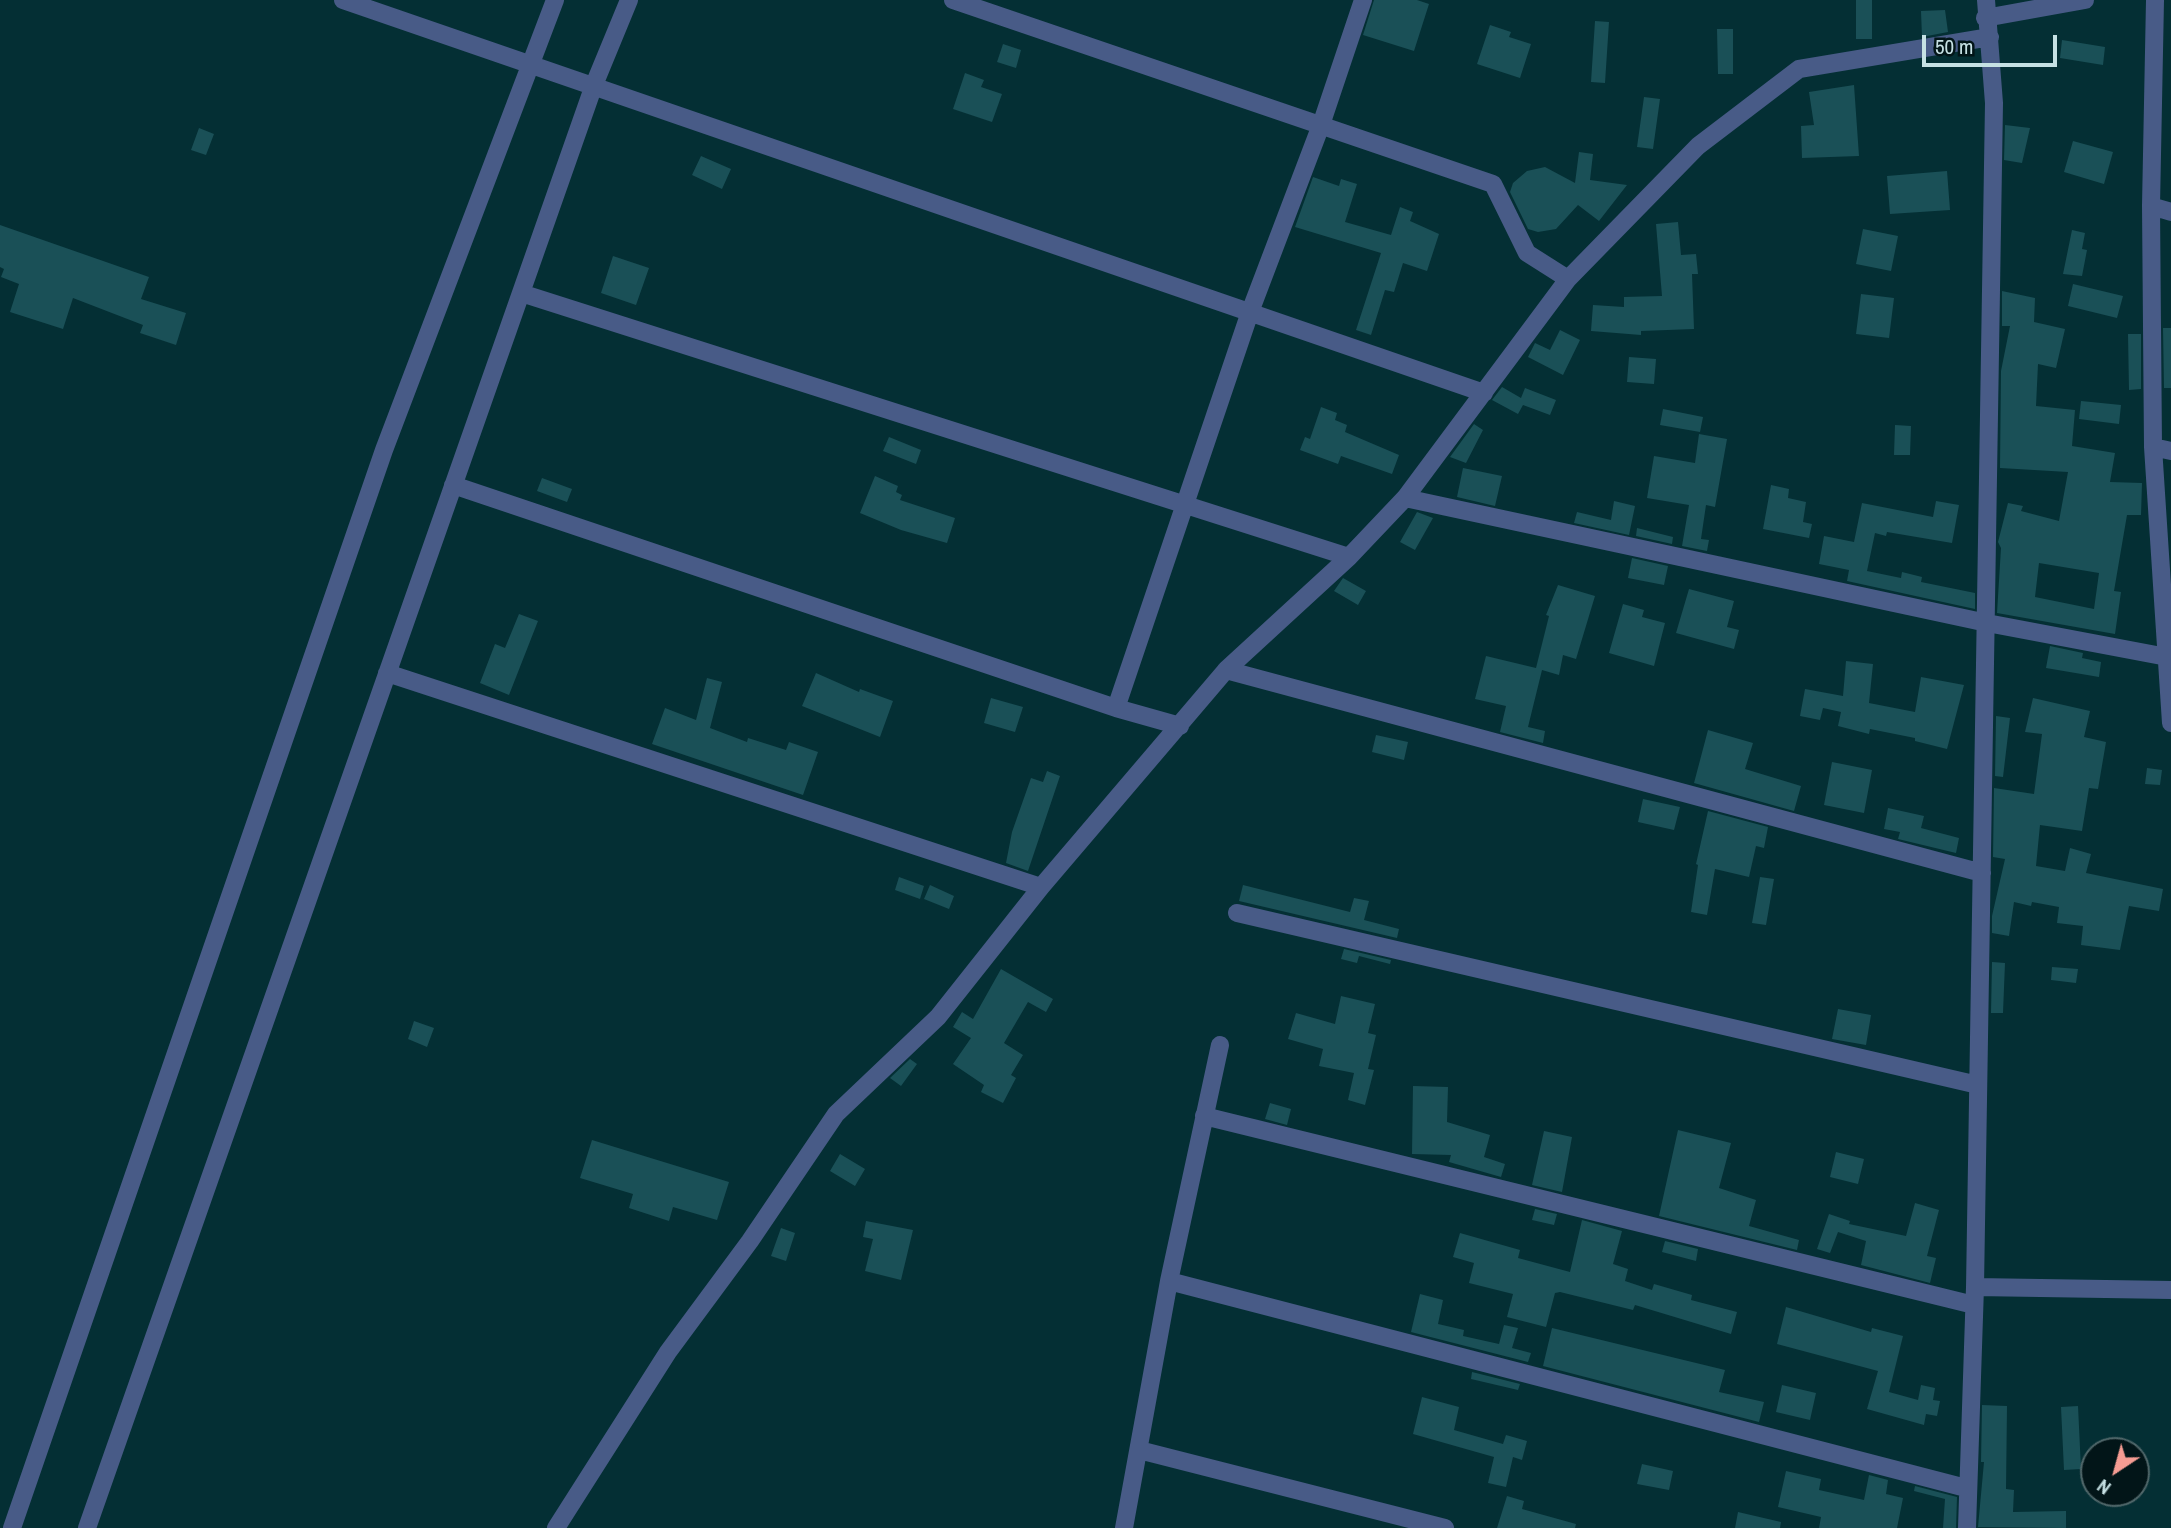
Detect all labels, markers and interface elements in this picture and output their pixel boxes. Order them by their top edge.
scale bar [1926,21,2061,65]
text: 50 m [1935,32,1973,61]
north arrow [2080,1437,2150,1507]
text: N [2092,1474,2116,1501]

